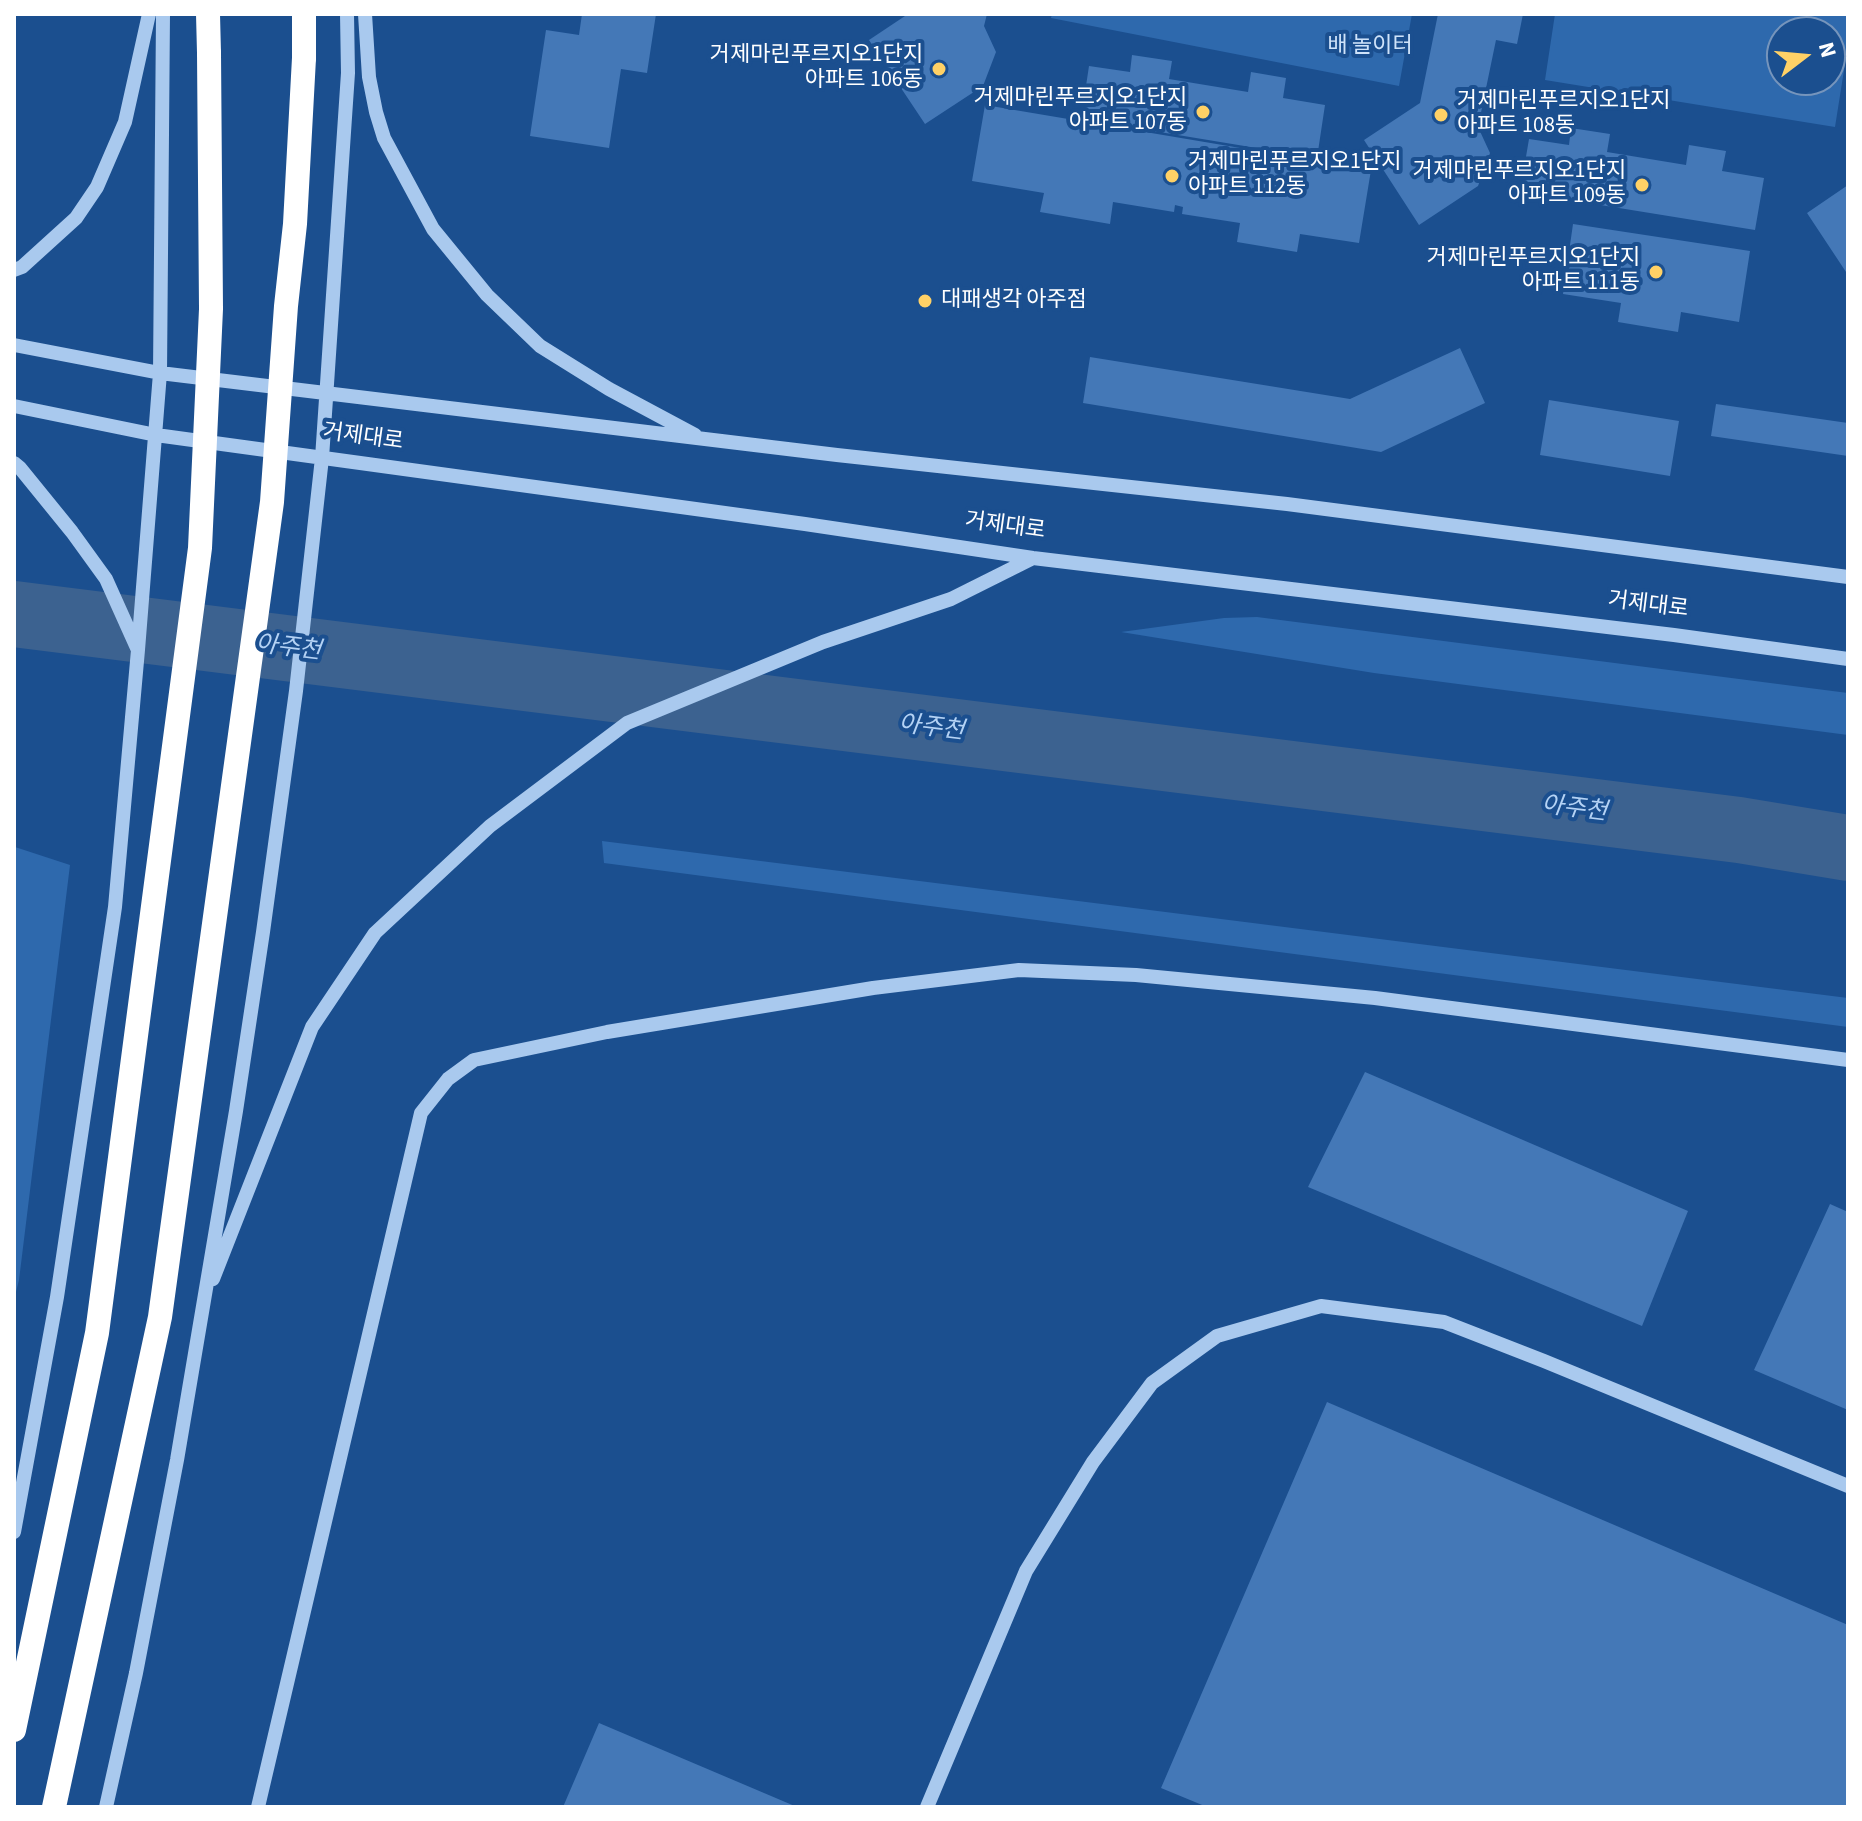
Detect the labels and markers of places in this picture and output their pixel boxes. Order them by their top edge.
place label: 거제마린푸르지오1단지 아파트 106동 [710,43,923,94]
marker: 거제마린푸르지오1단지 아파트 106동 [930,60,948,78]
place label: 거제마린푸르지오1단지 아파트 107동 [974,86,1187,138]
place label: 거제마린푸르지오1단지 아파트 108동 [1457,89,1670,140]
marker: 거제마린푸르지오1단지 아파트 107동 [1194,103,1212,121]
marker: 거제마린푸르지오1단지 아파트 108동 [1432,106,1450,124]
place label: 거제마린푸르지오1단지 아파트 112동 [1188,150,1401,202]
place label: 거제마린푸르지오1단지 아파트 109동 [1413,159,1626,210]
marker: 거제마린푸르지오1단지 아파트 112동 [1163,167,1181,185]
marker: 거제마린푸르지오1단지 아파트 109동 [1633,176,1651,194]
place label: 거제마린푸르지오1단지 아파트 111동 [1427,246,1640,298]
marker: 거제마린푸르지오1단지 아파트 111동 [1647,263,1665,281]
place label: 대패생각 아주점 [941,288,1087,314]
marker: 대패생각 아주점 [916,292,934,310]

